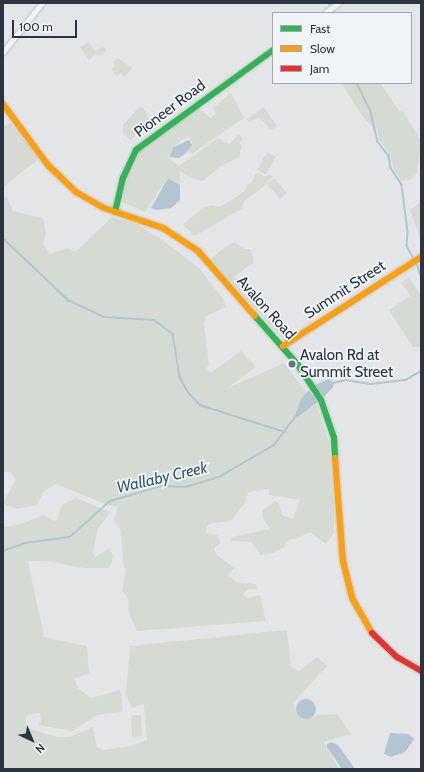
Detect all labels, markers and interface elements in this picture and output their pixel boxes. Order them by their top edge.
scale bar [14,12,79,38]
legend [272,12,412,84]
text: 100 m [19,19,53,34]
text: Fast [310,21,330,36]
text: Slow [310,41,335,56]
text: Jam [310,61,329,76]
street label: Pioneer Road [131,76,209,142]
street label: Summit Street [301,257,389,323]
street label: Avalon Road [233,273,299,343]
place label: Avalon Rd at Summit Street [300,346,393,381]
marker: Avalon Rd at Summit Street [287,359,297,369]
water label: Wallaby Creek [115,458,209,498]
north arrow [12,720,52,760]
text: N [33,741,48,756]

